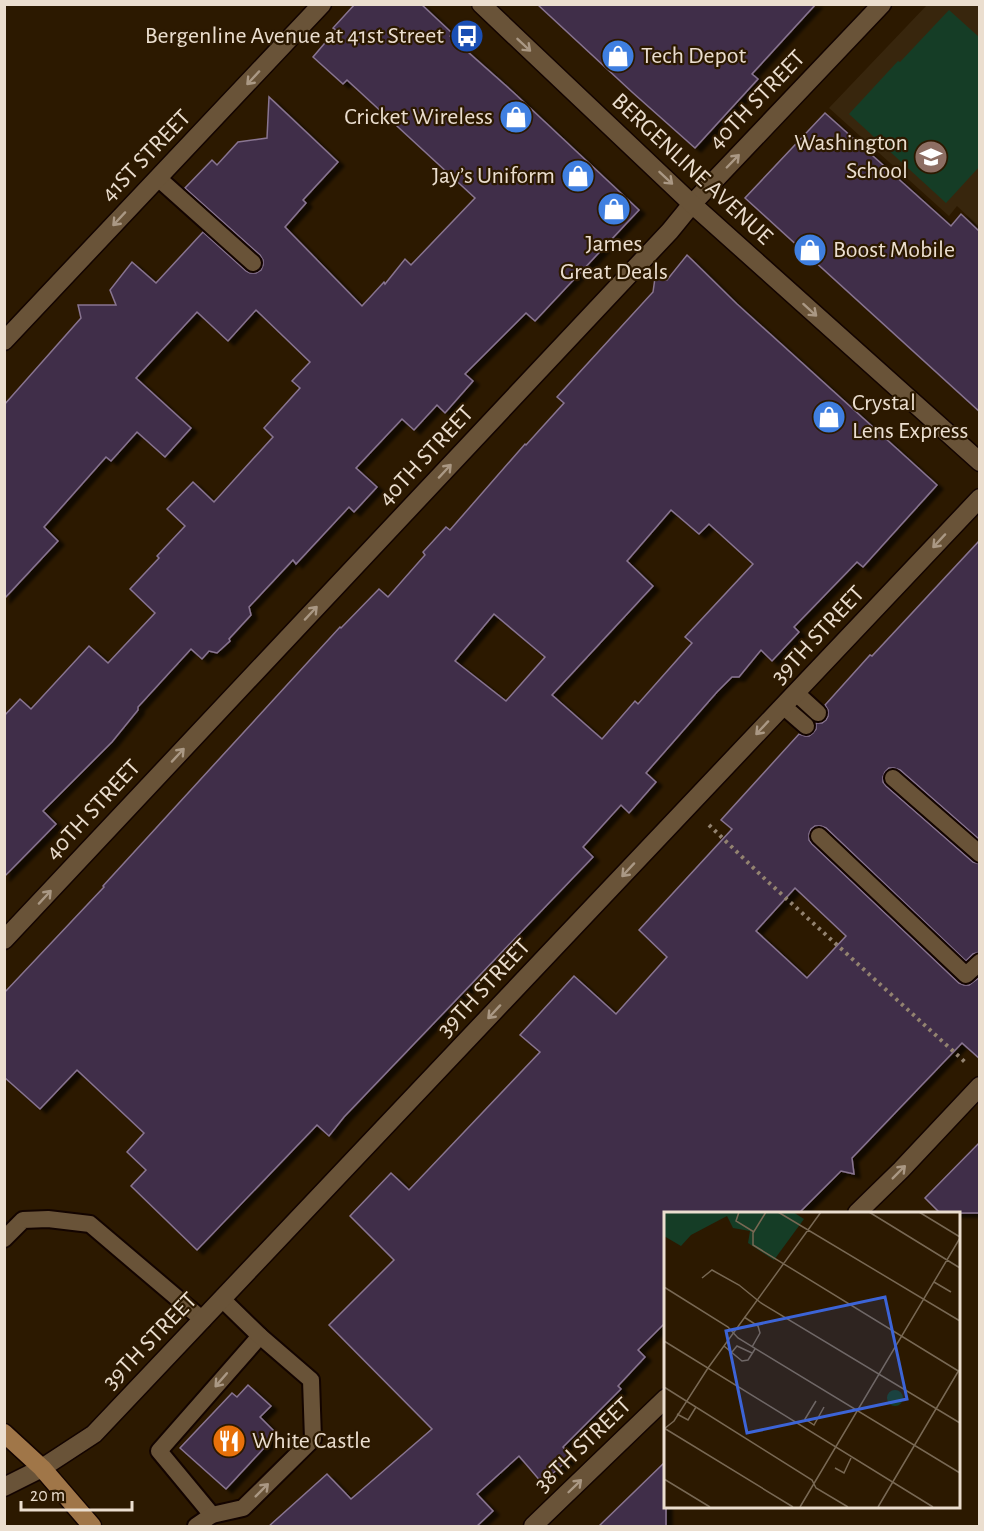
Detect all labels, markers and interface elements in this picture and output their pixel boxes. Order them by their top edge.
bus stop icon: Bergenline Avenue at 41st Street [449,18,485,54]
place label: Bergenline Avenue at 41st Street [145,24,444,48]
one-way arrow [516,37,531,52]
shop icon: Tech Depot [600,38,636,74]
place label: Tech Depot [641,44,746,68]
street label: 40TH STREET [704,46,810,154]
one-way arrow [246,70,260,85]
street label: BERGENLINE AVENUE [607,89,777,250]
shop icon: Cricket Wireless [498,99,534,135]
street label: 41ST STREET [97,105,196,207]
place label: Cricket Wireless [344,105,493,129]
place label: Washington School [794,131,908,183]
school or university icon: Washington School [913,139,949,175]
one-way arrow [725,154,740,169]
shop icon: Jay’s Uniform [560,158,596,194]
place label: Jay’s Uniform [432,164,555,188]
one-way arrow [658,171,673,186]
shop icon: James Great Deals [596,191,632,227]
one-way arrow [112,212,126,227]
place label: James Great Deals [560,232,668,284]
shop icon: Boost Mobile [792,232,828,268]
place label: Boost Mobile [833,238,955,262]
one-way arrow [802,303,817,317]
place label: Crystal Lens Express [852,391,968,443]
shop icon: Crystal Lens Express [811,399,847,435]
street label: 40TH STREET [374,401,478,511]
one-way arrow [438,463,452,478]
one-way arrow [932,533,946,548]
street label: 39TH STREET [767,581,869,689]
one-way arrow [304,606,318,621]
one-way arrow [755,721,769,736]
one-way arrow [171,748,185,763]
street label: 40TH STREET [41,755,145,865]
one-way arrow [621,862,635,877]
one-way arrow [37,890,52,905]
street label: 39TH STREET [433,934,535,1042]
one-way arrow [488,1004,502,1019]
one-way arrow [891,1165,906,1180]
inset map [664,1212,960,1507]
street label: 39TH STREET [98,1288,202,1394]
one-way arrow [214,1372,228,1387]
street label: 38TH STREET [530,1393,636,1497]
restaurant icon: White Castle [211,1423,247,1459]
place label: White Castle [252,1429,371,1453]
scale bar [21,1474,132,1512]
one-way arrow [567,1479,582,1493]
one-way arrow [254,1482,269,1497]
text: 20 m [30,1487,65,1505]

